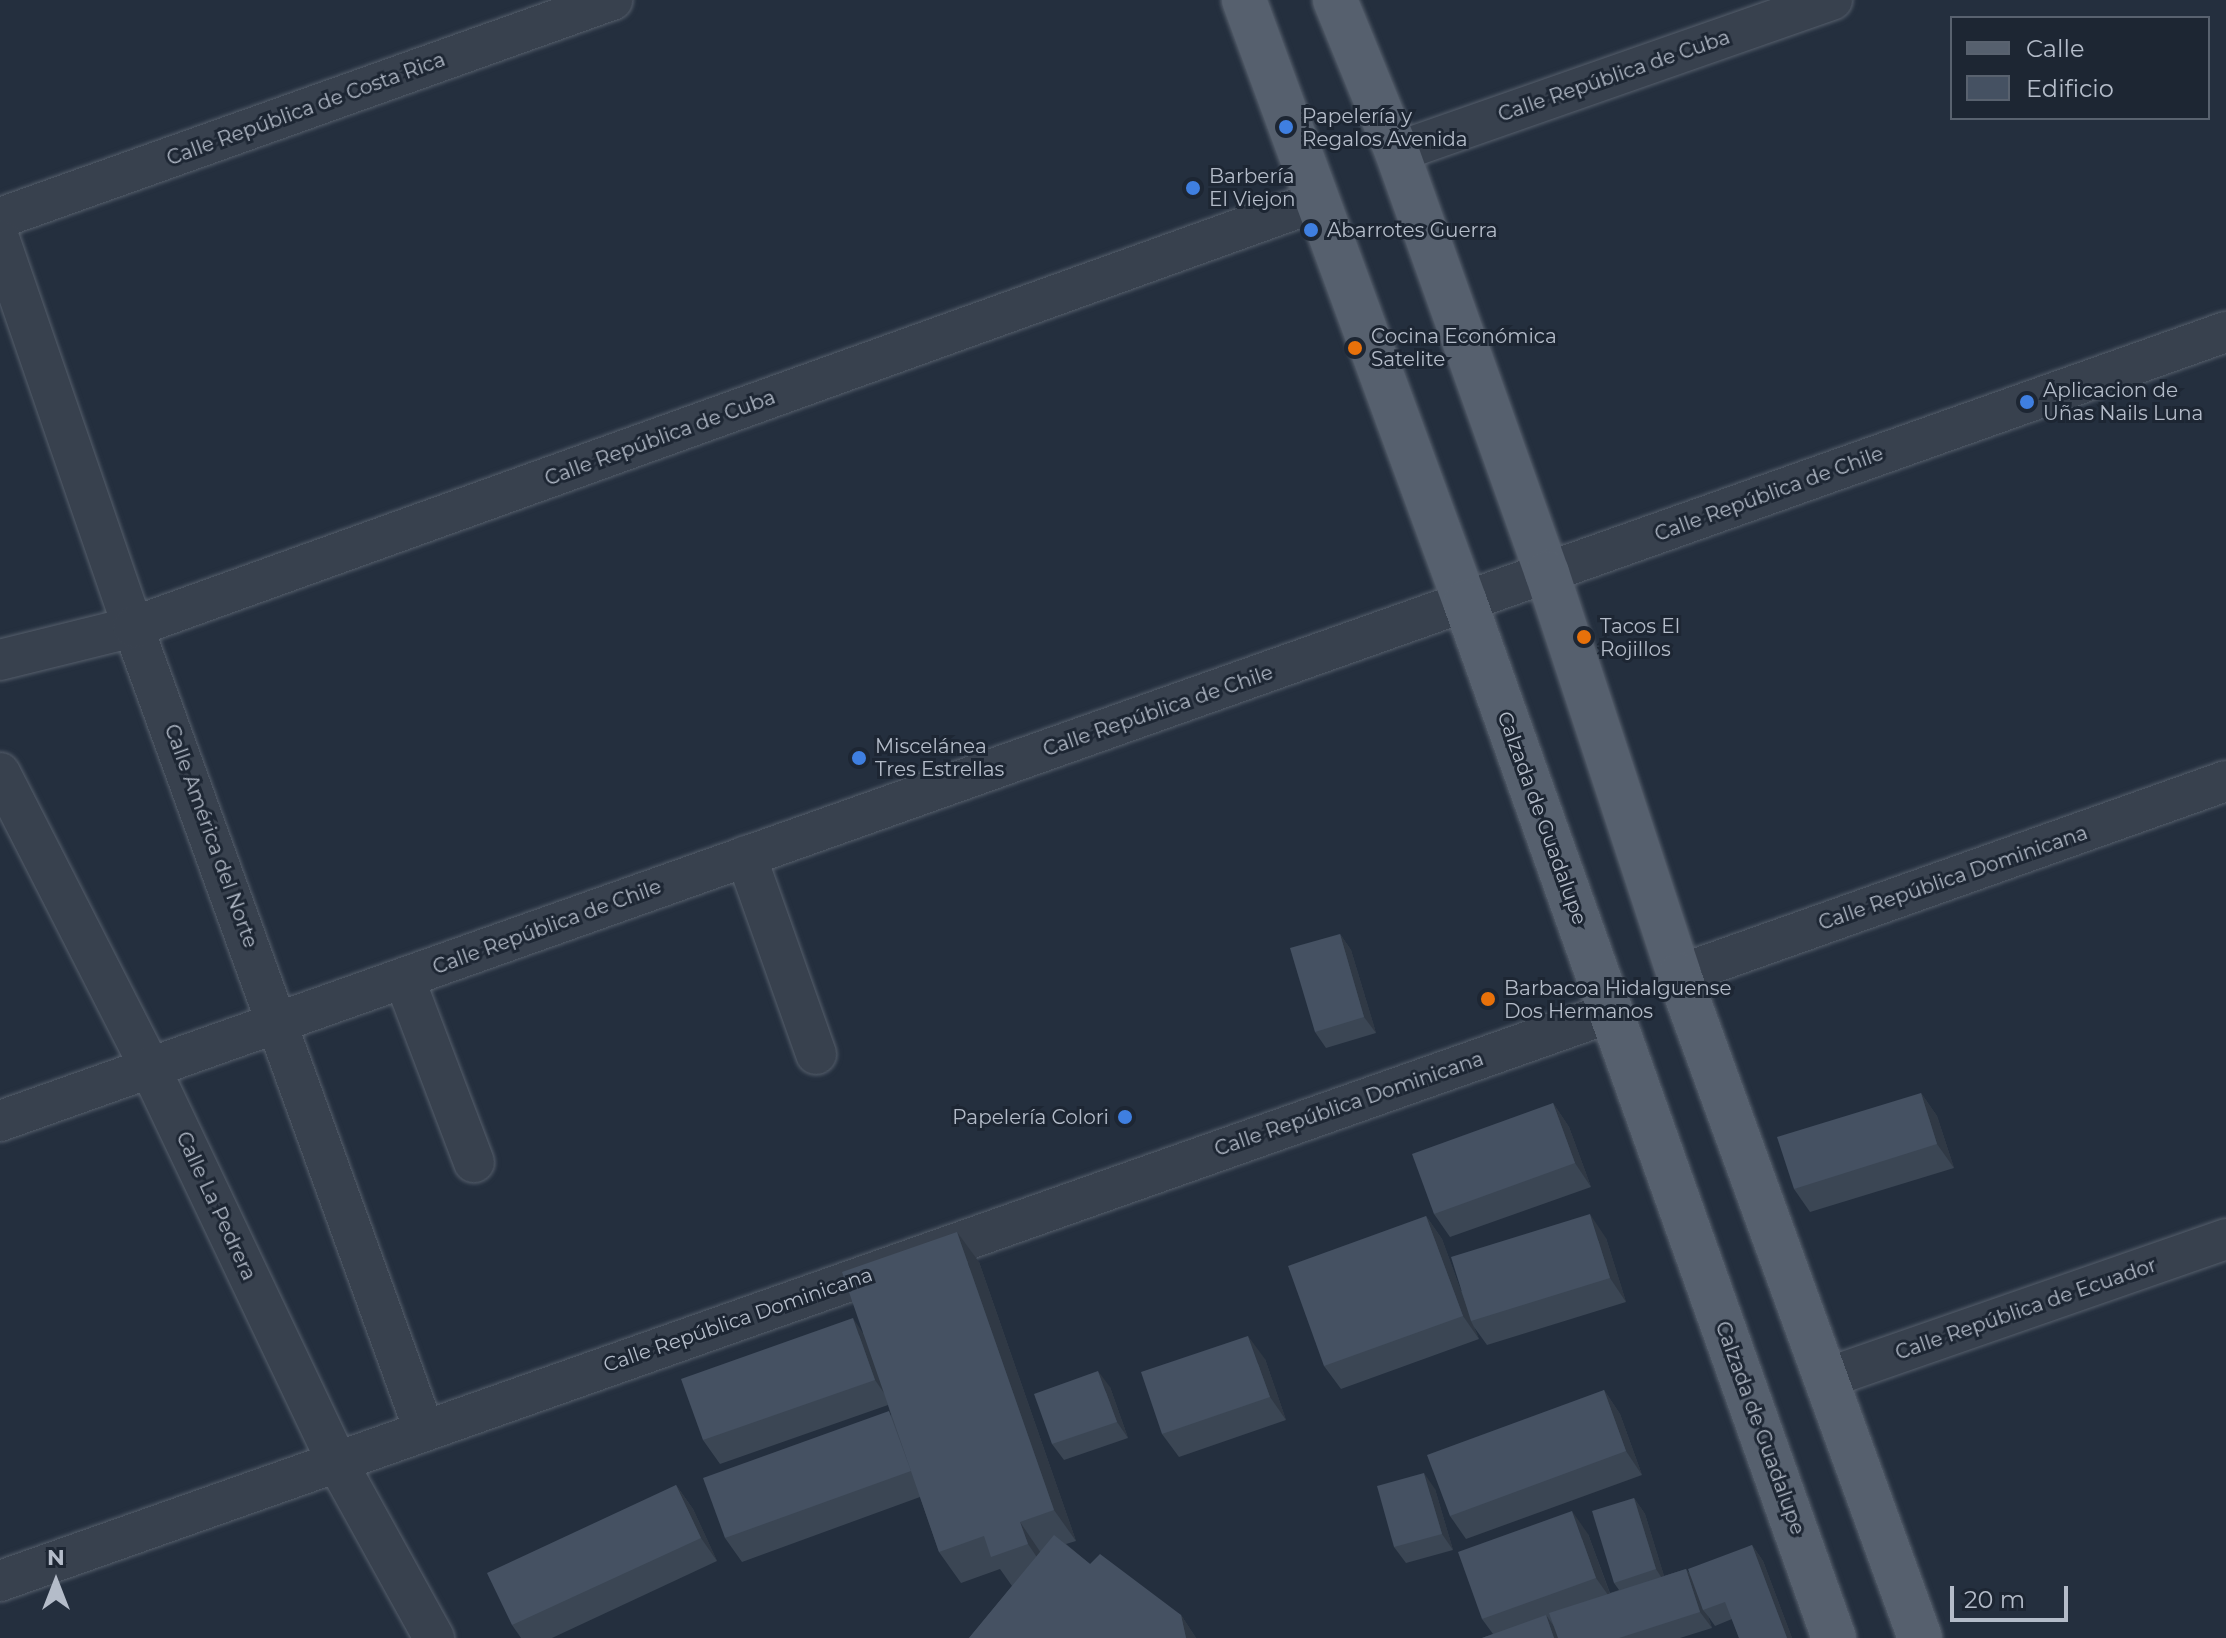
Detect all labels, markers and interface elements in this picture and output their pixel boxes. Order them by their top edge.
legend [1950,16,2210,120]
street label: Calle República de Cuba [1495,25,1733,127]
text: Calle [2026,34,2084,63]
street label: Calle República de Costa Rica [163,47,449,171]
text: Edificio [2026,74,2114,103]
place label: Papelería y Regalos Avenida [1302,104,1468,151]
marker: Papelería y Regalos Avenida [1277,118,1295,136]
place label: Barbería El Viejon [1209,164,1295,211]
marker: Barbería El Viejon [1184,179,1202,197]
place label: Abarrotes Guerra [1327,218,1497,242]
marker: Abarrotes Guerra [1302,221,1320,239]
place label: Cocina Económica Satelite [1371,324,1557,371]
marker: Cocina Económica Satelite [1346,339,1364,357]
place label: Aplicacion de Uñas Nails Luna [2043,378,2203,425]
street label: Calle República de Cuba [541,385,779,491]
marker: Aplicacion de Uñas Nails Luna [2018,393,2036,411]
street label: Calle República de Chile [1651,441,1887,547]
place label: Tacos El Rojillos [1600,614,1680,661]
marker: Tacos El Rojillos [1575,628,1593,646]
street label: Calle República de Chile [1040,660,1276,762]
street label: Calzada de Guadalupe [1492,708,1592,928]
street label: Calle América del Norte [159,721,263,951]
place label: Miscelánea Tres Estrellas [875,734,1004,781]
marker: Miscelánea Tres Estrellas [850,749,868,767]
street label: Calle República Dominicana [1815,821,2091,935]
street label: Calle República de Chile [429,874,665,980]
place label: Barbacoa Hidalguense Dos Hermanos [1504,976,1732,1023]
marker: Barbacoa Hidalguense Dos Hermanos [1479,990,1497,1008]
street label: Calle República Dominicana [1211,1047,1487,1161]
place label: Papelería Colori [952,1105,1109,1129]
marker: Papelería Colori [1116,1108,1134,1126]
street label: Calle La Pedrera [171,1128,261,1284]
street label: Calle República de Ecuador [1892,1253,2160,1365]
street label: Calle República Dominicana [600,1263,876,1377]
street label: Calzada de Guadalupe [1710,1318,1810,1538]
north arrow [16,1542,96,1622]
text: N [47,1544,65,1571]
scale bar [1954,1570,2072,1620]
text: 20 m [1964,1585,2025,1614]

